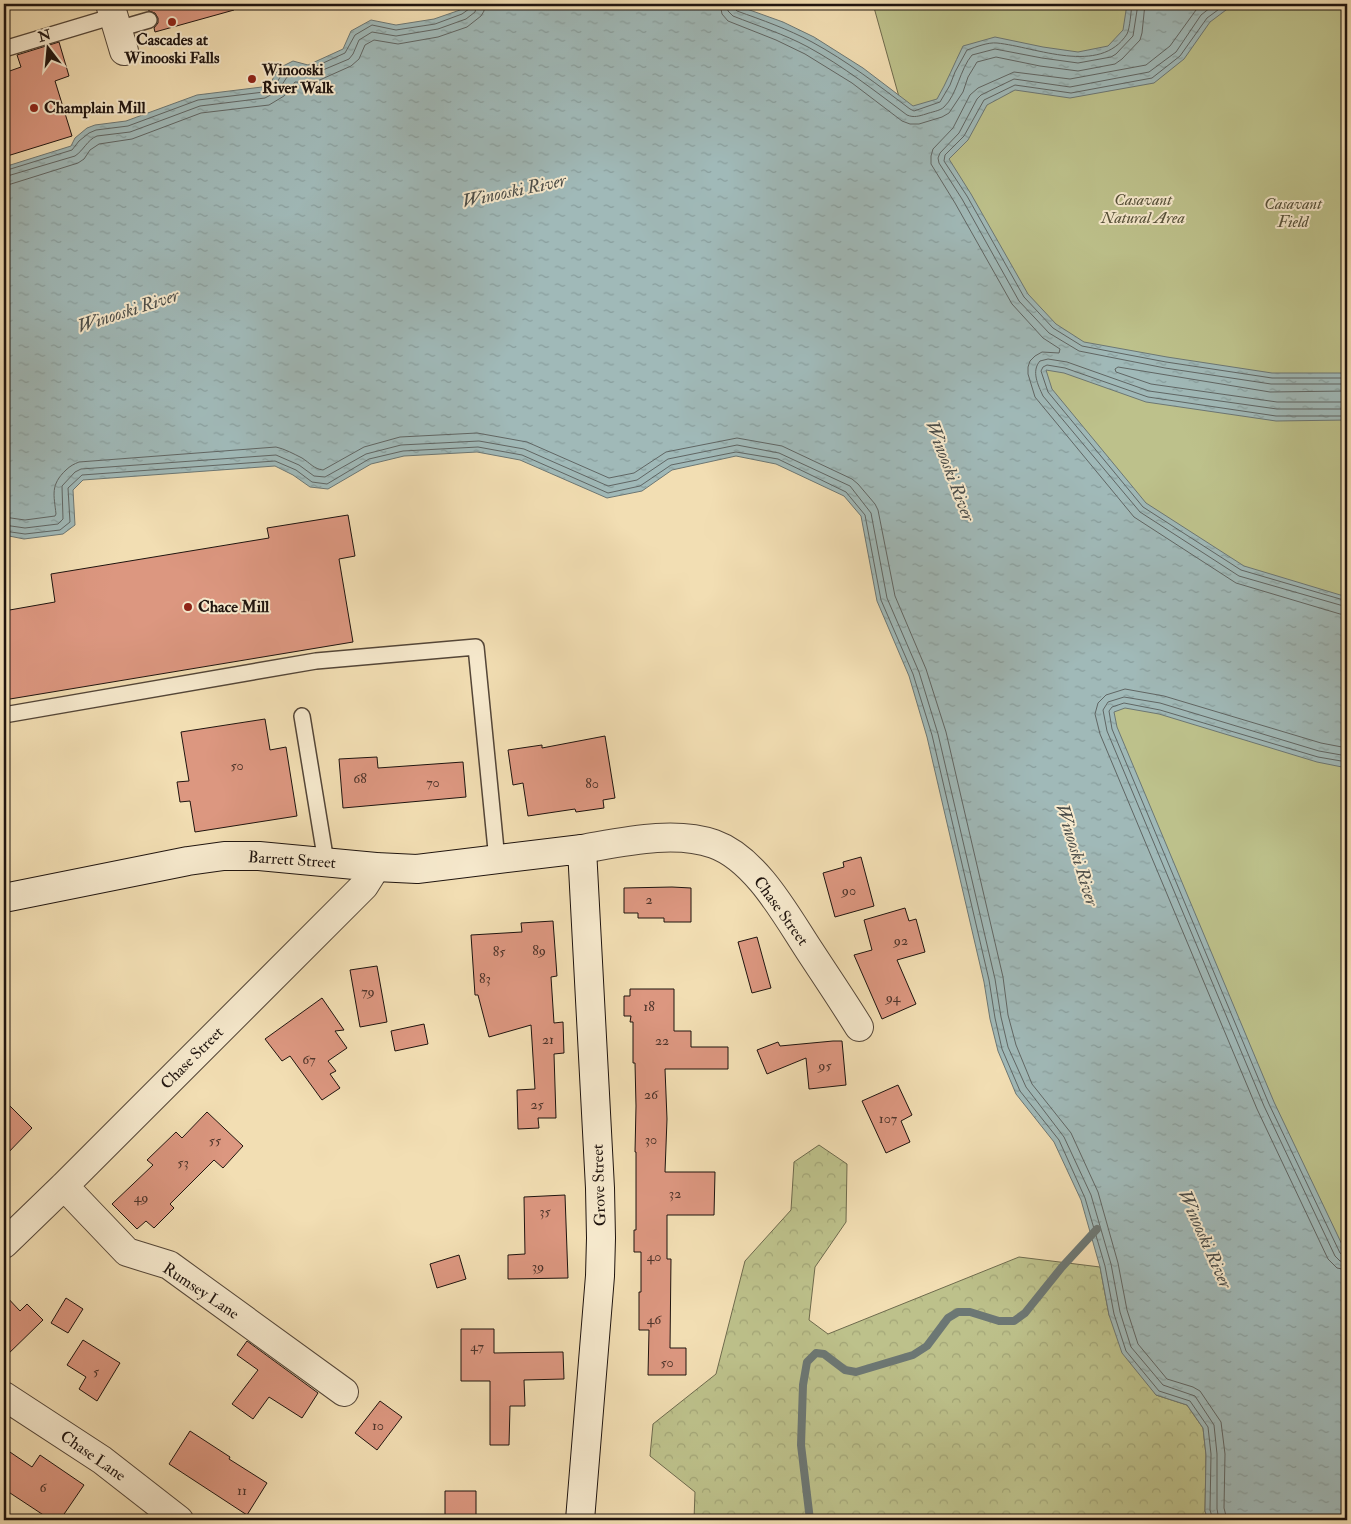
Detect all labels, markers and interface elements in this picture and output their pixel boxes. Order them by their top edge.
marker: Cascades at Winooski Falls [166,16,178,28]
north arrow [22,22,72,72]
text: N [35,26,53,46]
place label: Cascades at Winooski Falls [124,30,220,68]
place label: Winooski River Walk [261,60,334,98]
marker: Winooski River Walk [246,73,258,85]
place label: Champlain Mill [44,98,146,119]
marker: Champlain Mill [28,102,40,114]
water label: Winooski River [460,168,569,213]
park label: Casavant Natural Area [1100,190,1185,228]
park label: Casavant Field [1264,194,1323,232]
water label: Winooski River [74,283,183,338]
water label: Winooski River [920,418,980,526]
place label: Chace Mill [198,597,270,617]
marker: Chace Mill [182,601,194,613]
house number: 50 [230,757,244,774]
house number: 68 [353,770,367,787]
house number: 70 [426,774,440,791]
house number: 80 [585,775,599,792]
water label: Winooski River [1051,801,1104,910]
street label: Barrett Street [247,847,337,873]
street label: Chase Street [749,872,813,950]
house number: 90 [841,882,856,899]
house number: 2 [645,891,653,908]
house number: 92 [893,932,908,949]
house number: 89 [532,942,546,959]
house number: 85 [493,943,506,960]
house number: 83 [479,970,491,987]
house number: 79 [361,983,375,1000]
house number: 94 [885,989,902,1006]
house number: 18 [643,998,655,1015]
street label: Chase Street [156,1022,228,1094]
house number: 21 [542,1031,554,1048]
house number: 22 [655,1032,669,1049]
house number: 67 [302,1051,316,1068]
house number: 95 [817,1057,833,1074]
house number: 26 [644,1086,659,1103]
house number: 25 [530,1096,544,1113]
house number: 107 [879,1110,898,1127]
house number: 30 [645,1131,657,1148]
house number: 55 [209,1132,222,1149]
street label: Grove Street [588,1144,610,1226]
house number: 53 [177,1154,189,1171]
house number: 32 [669,1185,681,1202]
water label: Winooski River [1173,1186,1238,1293]
house number: 49 [134,1189,148,1206]
house number: 35 [539,1203,552,1220]
house number: 40 [647,1248,661,1265]
street label: Rumsey Lane [159,1258,243,1324]
house number: 39 [532,1258,544,1275]
house number: 46 [647,1311,662,1328]
house number: 47 [470,1338,484,1355]
house number: 50 [660,1354,674,1371]
house number: 5 [93,1363,100,1380]
house number: 10 [372,1417,384,1434]
street label: Chase Lane [56,1426,130,1486]
house number: 6 [39,1479,47,1496]
house number: 11 [237,1482,247,1499]

